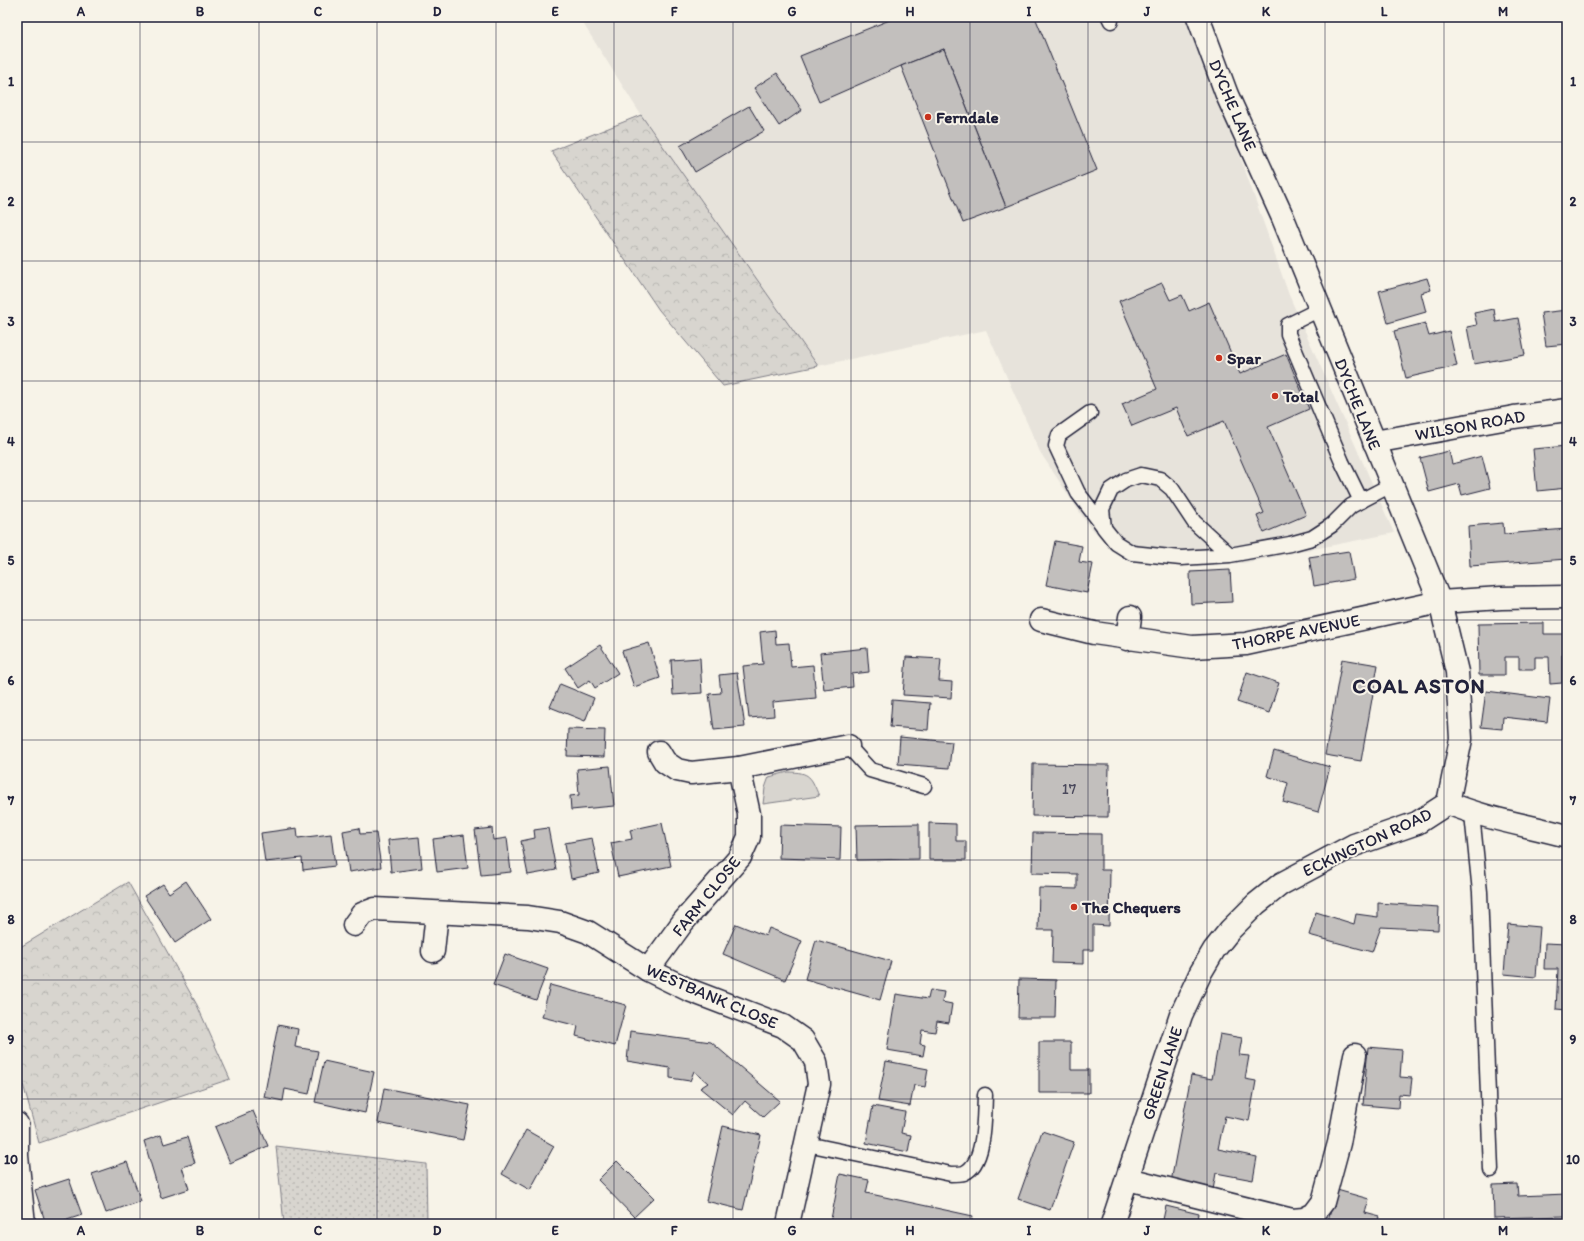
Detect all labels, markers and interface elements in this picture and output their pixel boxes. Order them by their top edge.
text: A [76,4,86,19]
text: B [196,4,205,19]
text: C [314,4,323,19]
text: D [433,4,442,19]
text: E [551,4,559,19]
text: F [671,4,678,19]
text: G [788,4,797,19]
text: H [906,4,915,19]
text: I [1027,4,1032,19]
text: J [1143,4,1151,19]
text: K [1262,4,1271,19]
text: L [1381,4,1388,19]
text: M [1498,4,1508,19]
street label: DYCHE LANE [1205,56,1261,154]
text: 1 [8,74,14,89]
text: 1 [1570,74,1576,89]
place label: Ferndale [936,107,999,127]
marker: Ferndale [923,112,933,122]
text: 2 [8,194,15,209]
text: 2 [1570,194,1577,209]
text: 3 [7,314,15,329]
text: 3 [1569,314,1577,329]
place label: Spar [1227,348,1261,369]
marker: Spar [1214,353,1224,363]
street label: DYCHE LANE [1331,355,1385,453]
place label: Total [1282,386,1319,406]
marker: Total [1270,391,1280,401]
street label: WILSON ROAD [1413,405,1527,445]
text: 4 [7,434,15,449]
text: 4 [1569,434,1577,449]
text: 5 [8,553,15,568]
text: 5 [1570,553,1577,568]
street label: THORPE AVENUE [1230,610,1362,654]
text: 6 [8,673,15,688]
district label: COAL ASTON [1352,673,1486,698]
text: 6 [1570,673,1577,688]
house number: 17 [1062,780,1077,798]
text: 7 [7,793,15,808]
text: 7 [1569,793,1577,808]
street label: ECKINGTON ROAD [1299,803,1435,881]
street label: FARM CLOSE [668,852,744,940]
place label: The Chequers [1081,897,1181,918]
marker: The Chequers [1069,902,1079,912]
text: 8 [7,912,15,927]
text: 8 [1569,912,1577,927]
street label: WESTBANK CLOSE [643,959,781,1033]
street label: GREEN LANE [1138,1024,1186,1122]
text: 9 [8,1032,15,1047]
text: 9 [1570,1032,1577,1047]
text: 10 [4,1152,18,1167]
text: 10 [1566,1152,1580,1167]
text: A [76,1223,86,1238]
text: B [196,1223,205,1238]
text: C [314,1223,323,1238]
text: D [433,1223,442,1238]
text: E [551,1223,559,1238]
text: F [671,1223,678,1238]
text: G [788,1223,797,1238]
text: H [906,1223,915,1238]
text: I [1027,1223,1032,1238]
text: J [1143,1223,1151,1238]
text: K [1262,1223,1271,1238]
text: L [1381,1223,1388,1238]
text: M [1498,1223,1508,1238]

